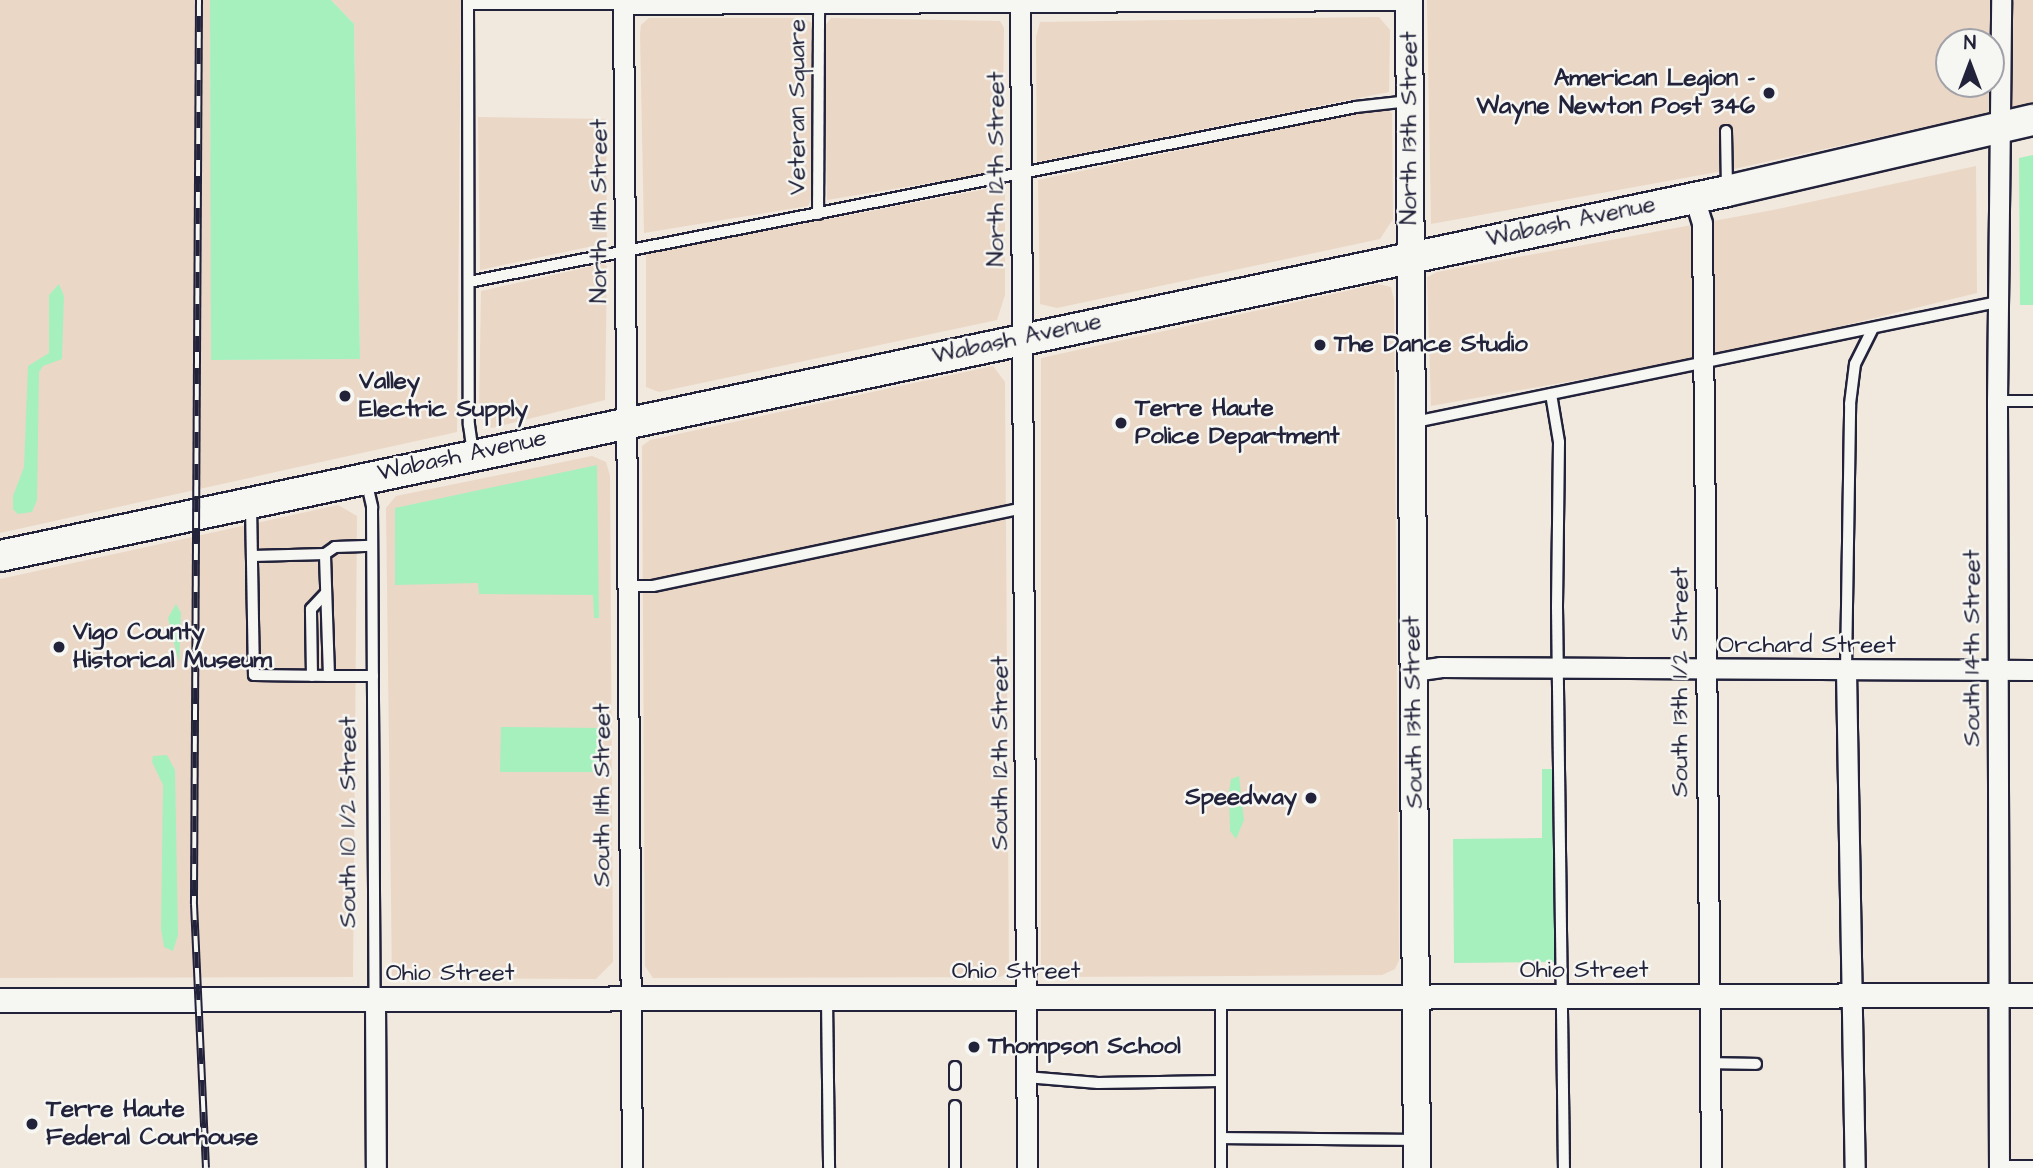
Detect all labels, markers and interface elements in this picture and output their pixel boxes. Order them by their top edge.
street label: Veteran Square [784,19,812,195]
north arrow [1935,28,2005,98]
text: N [1964,30,1976,57]
street label: North 13th Street [1396,31,1424,225]
place label: American Legion - Wayne Newton Post 346 [1476,65,1755,121]
street label: North 12th Street [983,71,1011,267]
marker: American Legion - Wayne Newton Post 346 [1761,85,1777,101]
street label: North 11th Street [586,119,614,303]
street label: Wabash Avenue [1484,190,1658,254]
street label: Wabash Avenue [930,307,1104,371]
place label: The Dance Studio [1334,331,1528,359]
marker: The Dance Studio [1312,337,1328,353]
place label: Valley Electric Supply [359,368,528,424]
marker: Valley Electric Supply [337,388,353,404]
place label: Terre Haute Police Department [1135,395,1339,451]
marker: Terre Haute Police Department [1113,415,1129,431]
street label: Wabash Avenue [375,424,549,488]
street label: South 14th Street [1959,550,1987,746]
street label: South 13th 1/2 Street [1667,567,1695,797]
street label: South 13th Street [1398,615,1430,809]
place label: Vigo County Historical Museum [73,619,272,675]
street label: Orchard Street [1718,632,1896,660]
marker: Vigo County Historical Museum [51,639,67,655]
street label: South 12th Street [987,656,1015,850]
street label: South 11th Street [589,703,617,887]
street label: South 10 1/2 Street [335,716,363,928]
place label: Speedway [1185,784,1297,812]
marker: Speedway [1303,790,1319,806]
street label: Ohio Street [1520,957,1648,985]
street label: Ohio Street [952,958,1080,986]
street label: Ohio Street [386,960,514,988]
place label: Thompson School [988,1033,1181,1061]
marker: Thompson School [966,1039,982,1055]
place label: Terre Haute Federal Courhouse [46,1096,258,1152]
marker: Terre Haute Federal Courhouse [24,1116,40,1132]

